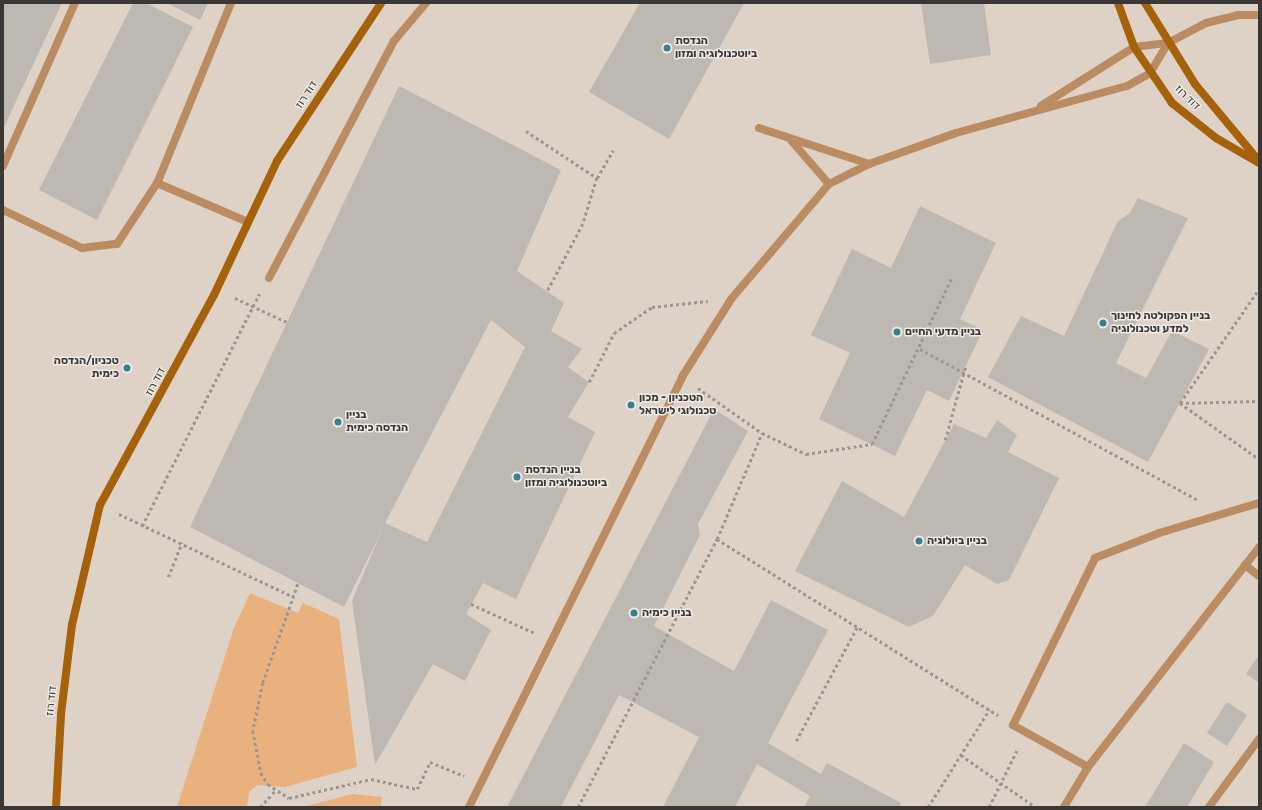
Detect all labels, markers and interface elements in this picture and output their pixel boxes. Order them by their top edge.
place label: הנדסת ביוטכנולוגיה ומזון [675,35,757,61]
marker: הנדסת ביוטכנולוגיה ומזון [662,43,672,53]
street label: דוד רוז [293,79,321,111]
street label: דוד רוז [1171,83,1203,113]
place label: בניין הפקולטה לחינוך למדע וטכנולוגיה [1111,310,1210,336]
marker: בניין הפקולטה לחינוך למדע וטכנולוגיה [1098,318,1108,328]
place label: בניין מדעי החיים [905,325,981,339]
marker: בניין מדעי החיים [892,327,902,337]
place label: טכניון/הנדסה כימית [54,355,119,381]
marker: טכניון/הנדסה כימית [122,363,132,373]
street label: דוד רוז [143,365,169,399]
place label: הטכניון - מכון טכנולוגי לישראל [639,392,716,418]
marker: הטכניון - מכון טכנולוגי לישראל [626,400,636,410]
place label: בניין הנדסה כימית [346,409,408,435]
marker: בניין הנדסה כימית [333,417,343,427]
place label: בניין הנדסת ביוטכנולוגיה ומזון [525,464,607,490]
marker: בניין הנדסת ביוטכנולוגיה ומזון [512,472,522,482]
place label: בניין ביולוגיה [927,534,987,548]
marker: בניין ביולוגיה [914,536,924,546]
place label: בניין כימיה [642,606,692,620]
marker: בניין כימיה [629,608,639,618]
street label: דוד רוז [44,685,60,717]

